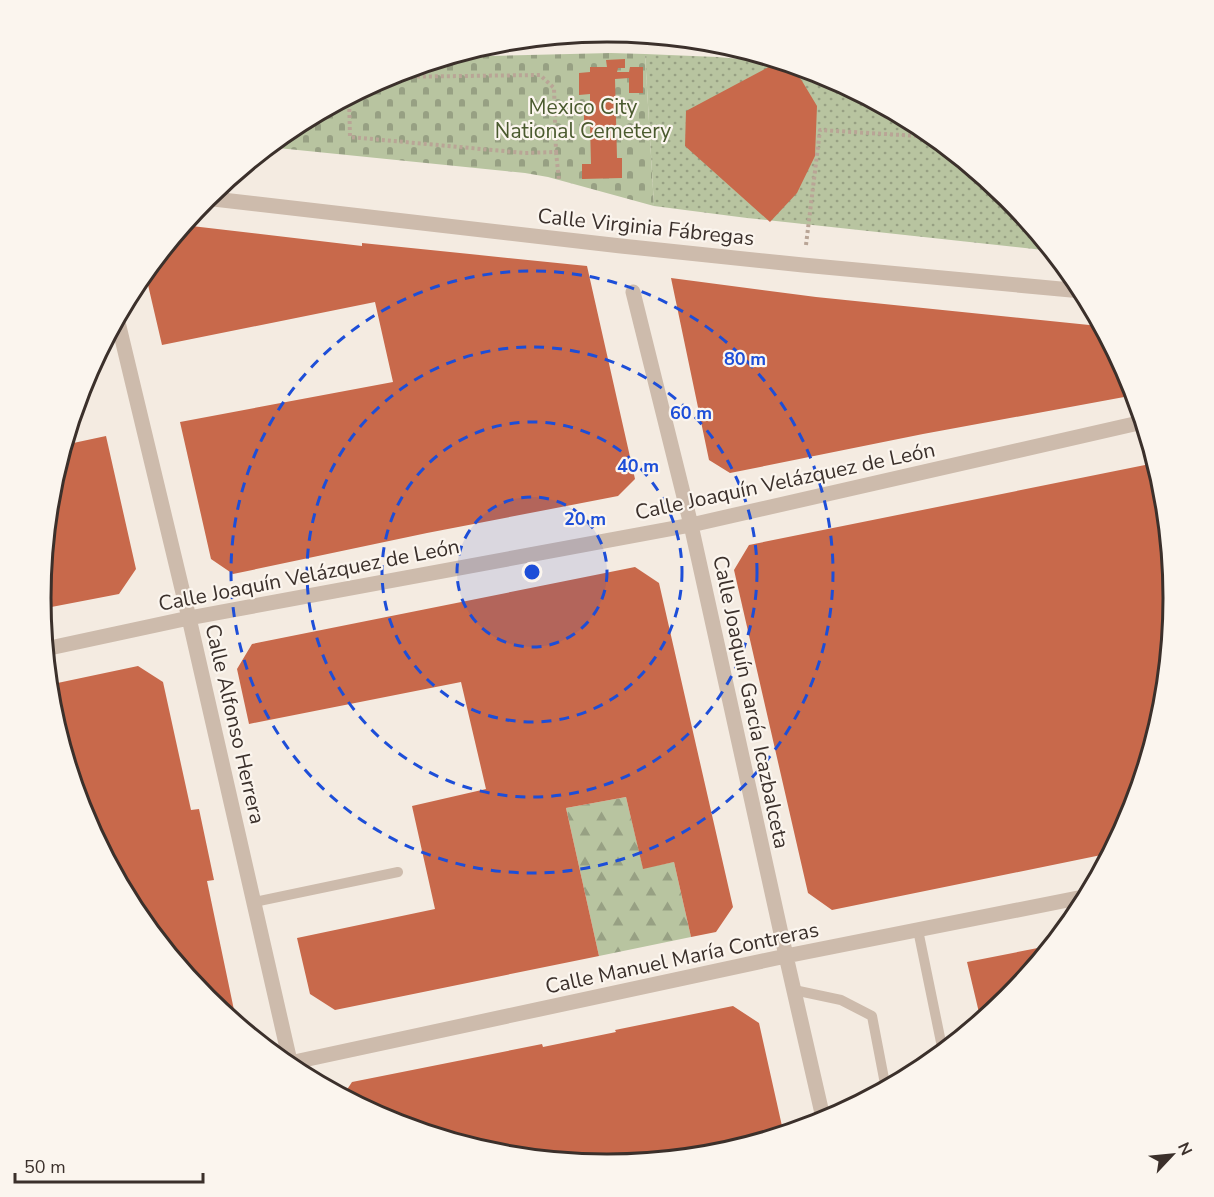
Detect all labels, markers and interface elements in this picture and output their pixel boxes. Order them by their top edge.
park label: Mexico City National Cemetery [495,93,671,145]
street label: Calle Virginia Fábregas [536,202,756,252]
text: 80 m [724,347,766,371]
text: 60 m [670,401,712,425]
street label: Calle Joaquín Velázquez de León [632,435,938,527]
text: 40 m [617,454,659,478]
text: 20 m [564,507,606,531]
street label: Calle Joaquín Velázquez de León [156,532,462,618]
street label: Calle Joaquín García Icazbalceta [706,553,796,851]
centre of rings [522,562,542,582]
street label: Calle Alfonso Herrera [198,621,272,827]
street label: Calle Manuel María Contreras [543,915,821,1001]
north arrow [1142,1125,1202,1185]
text: N [1172,1139,1197,1159]
scale bar [15,1146,202,1184]
text: 50 m [24,1155,66,1179]

